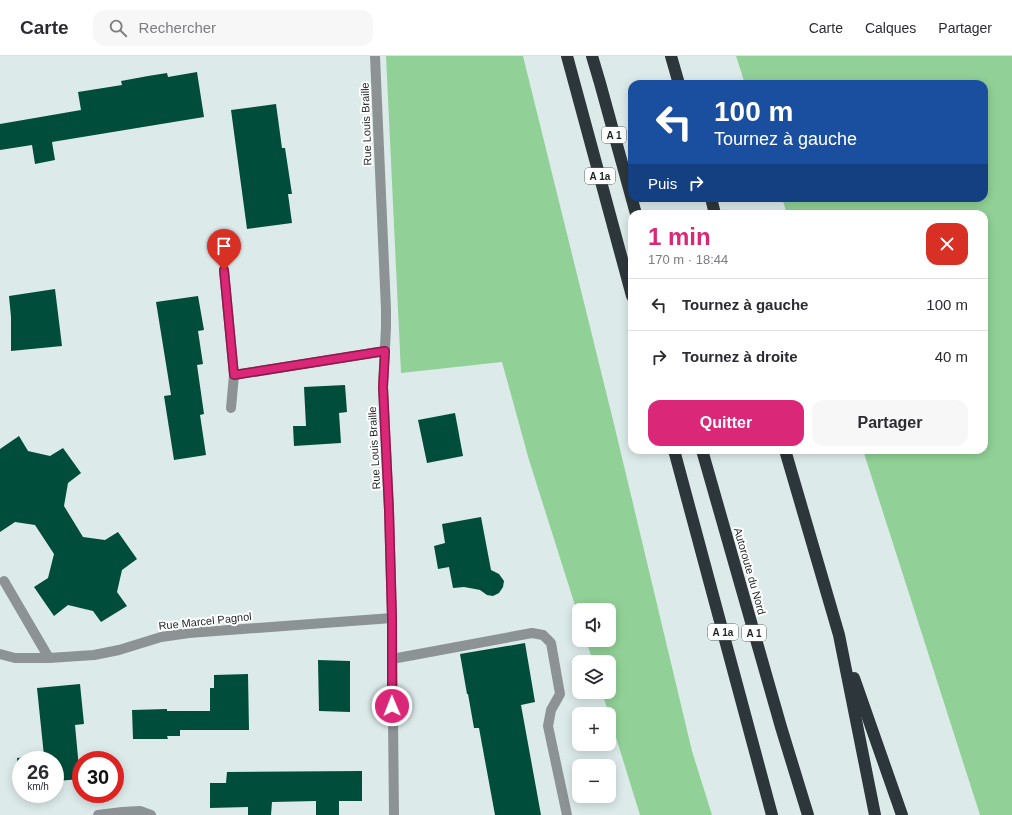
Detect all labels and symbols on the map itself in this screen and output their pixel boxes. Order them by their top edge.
street label: Rue Louis Braille [359,82,373,166]
road number: A 1 [602,127,626,143]
road number: A 1a [585,168,615,184]
pin [207,229,241,270]
street label: Rue Louis Braille [366,406,382,490]
street label: Autoroute du Nord [732,526,768,616]
street label: Rue Marcel Pagnol [158,610,252,632]
road number: A 1a [708,624,738,640]
road number: A 1 [742,625,766,641]
position arrow [371,685,413,727]
speed limit sign: 30 [72,751,124,803]

